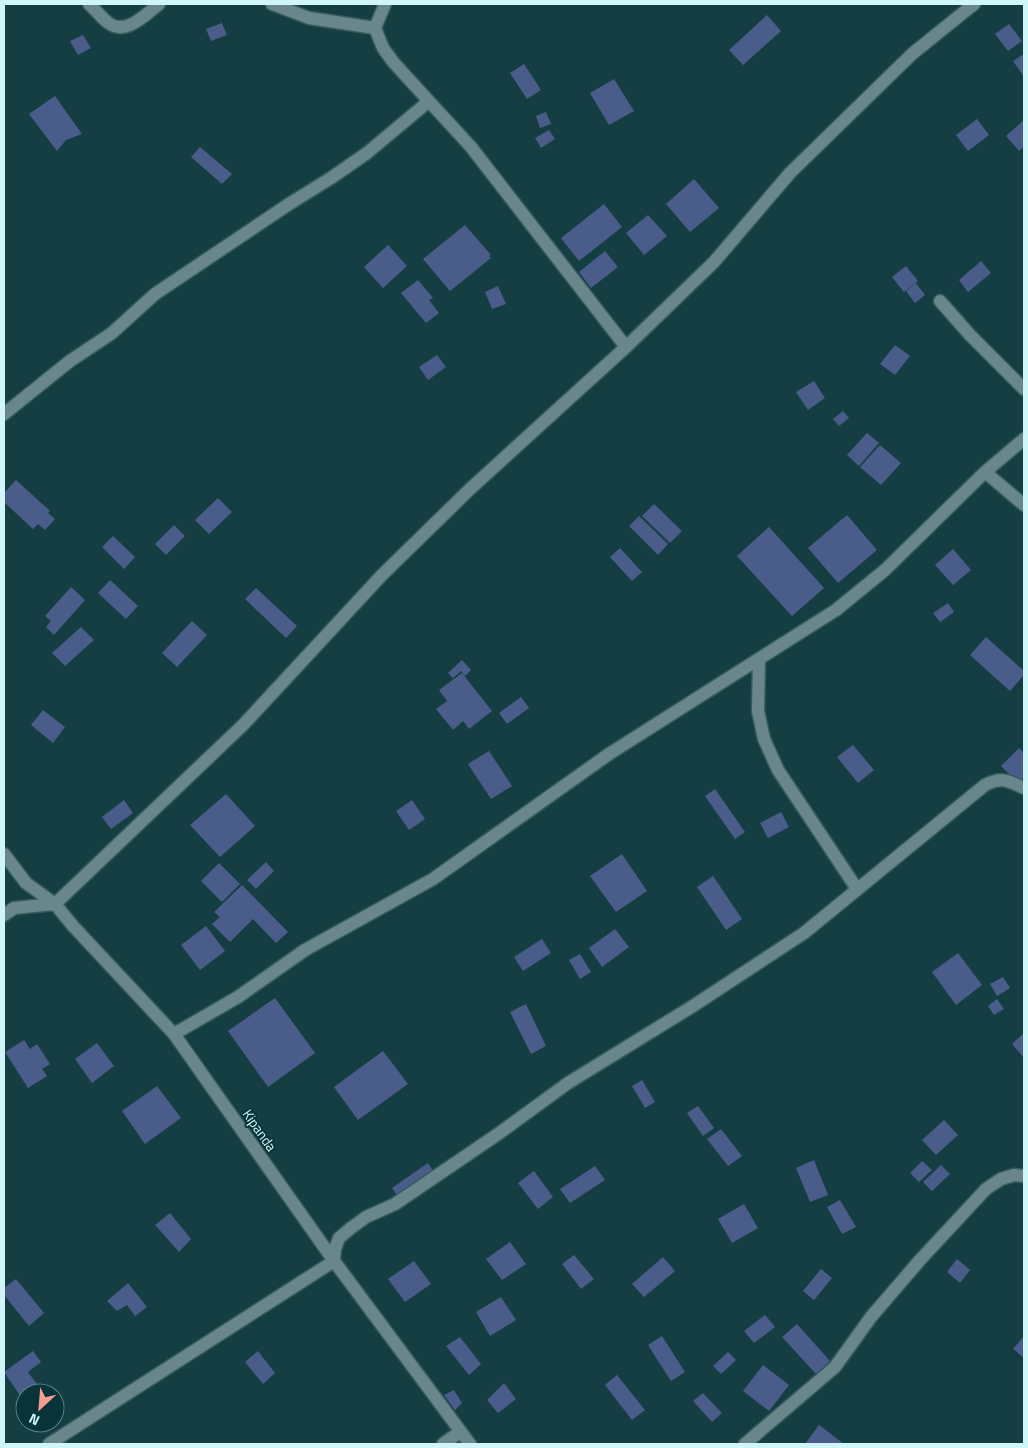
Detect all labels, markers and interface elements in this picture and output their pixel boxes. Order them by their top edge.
street label: Kipanda [238,1105,282,1155]
north arrow [15,1383,65,1433]
text: N [25,1409,43,1432]

